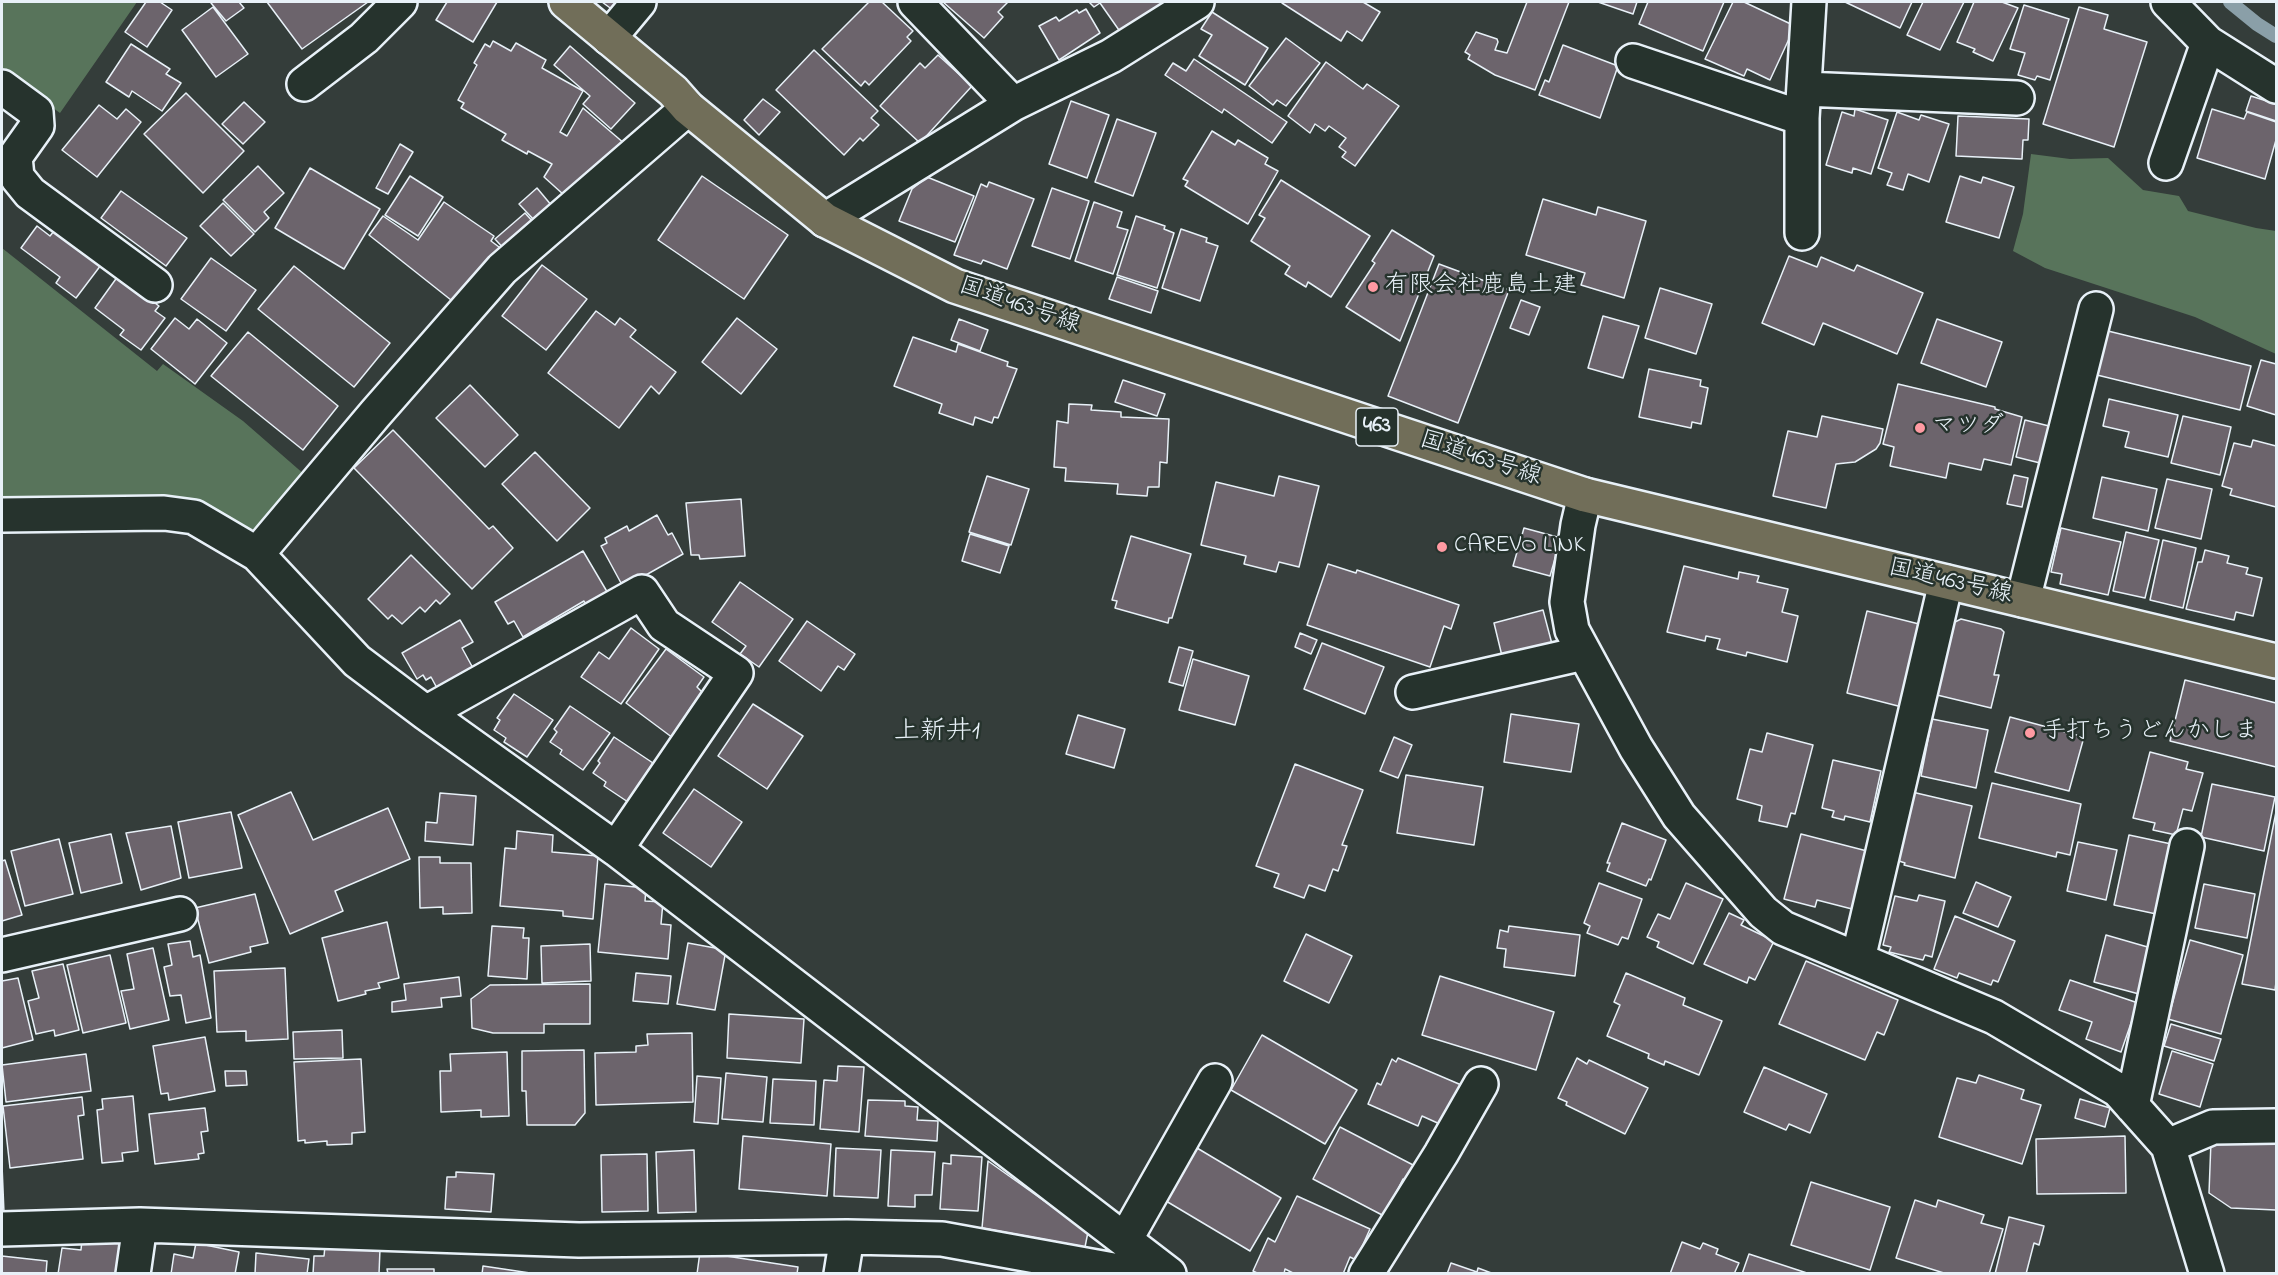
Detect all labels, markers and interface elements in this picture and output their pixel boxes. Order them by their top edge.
street label: 国道463号線 [955,273,1083,341]
place label: 有限会社鹿島土建 [1385,273,1577,301]
marker: 有限会社鹿島土建 [1366,280,1380,294]
road number: 463 [1356,408,1398,446]
place label: マツダ [1932,414,2004,442]
marker: マツダ [1913,421,1927,435]
street label: 国道463号線 [1415,427,1545,493]
place label: CAREVO LINK [1454,533,1585,561]
marker: CAREVO LINK [1435,540,1449,554]
street label: 国道463号線 [1885,555,2015,611]
district label: 上新井1 [894,718,980,750]
place label: 手打ちうどんかしま [2042,719,2258,747]
marker: 手打ちうどんかしま [2023,726,2037,740]

